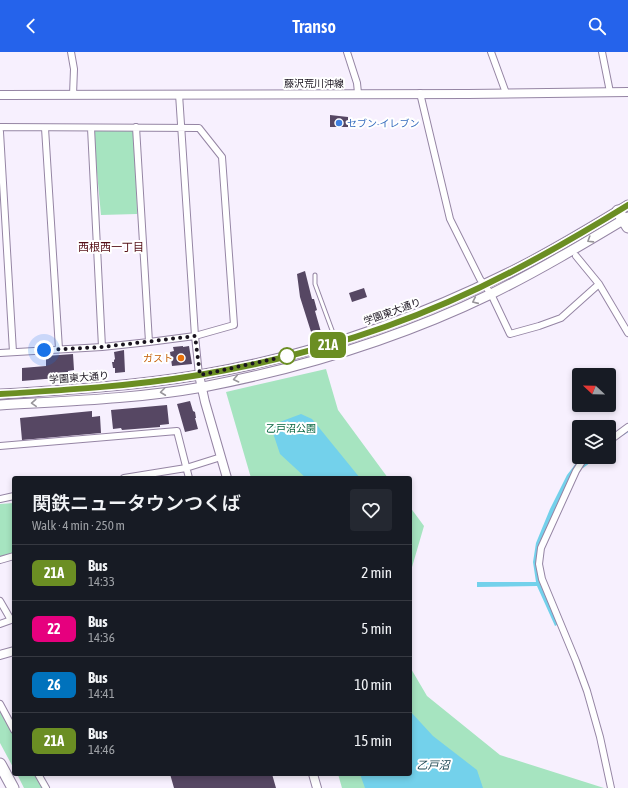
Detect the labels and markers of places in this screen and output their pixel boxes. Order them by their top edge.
marker: セブン-イレブン [334,118,344,128]
place label: セブン-イレブン [347,118,420,129]
unlabelled marker [278,347,296,365]
place label: ガスト [143,353,173,364]
marker: ガスト [176,353,186,363]

